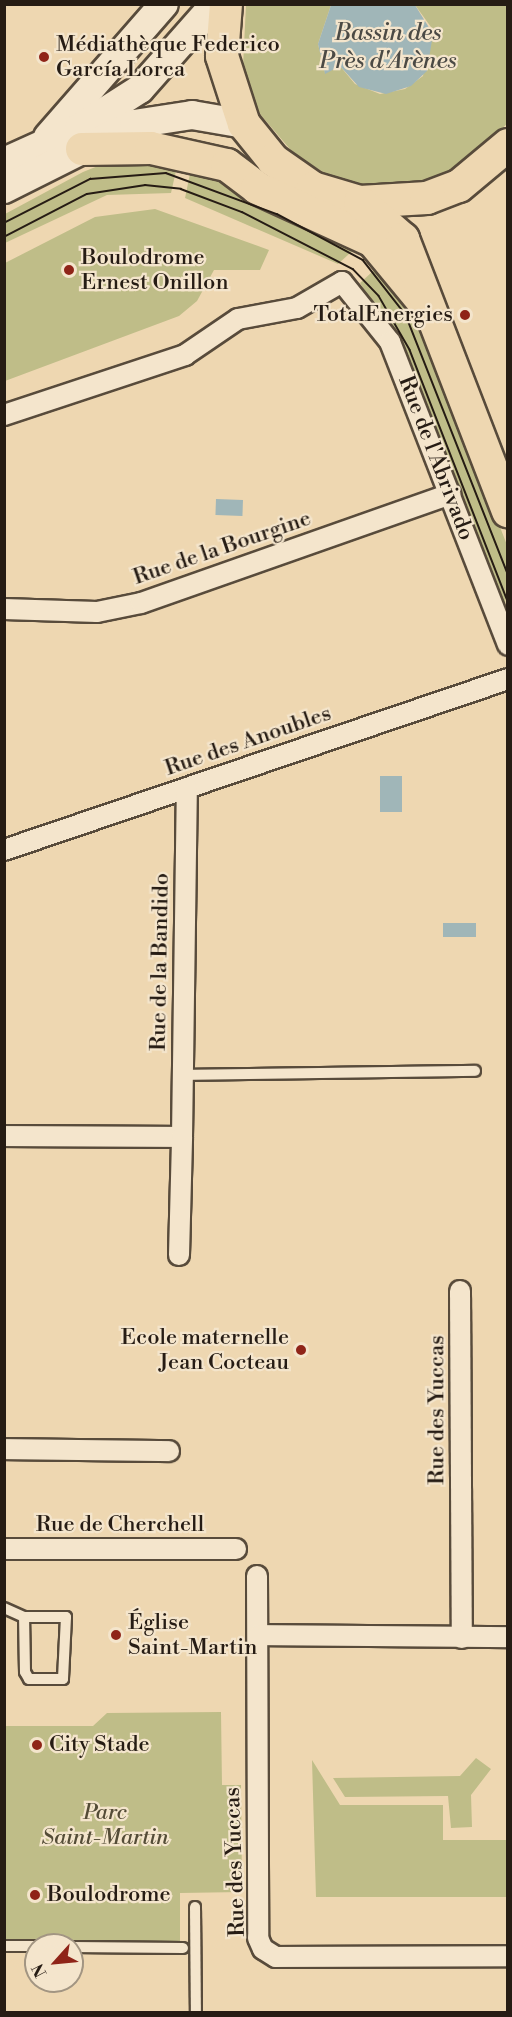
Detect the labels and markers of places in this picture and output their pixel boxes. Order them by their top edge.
place label: Médiathèque Federico García Lorca [56,31,280,82]
marker: Médiathèque Federico García Lorca [37,50,51,64]
place label: Boulodrome Ernest Onillon [81,244,228,296]
marker: Boulodrome Ernest Onillon [62,263,76,277]
place label: TotalEnergies [313,302,453,328]
marker: TotalEnergies [458,308,472,322]
place label: Ecole maternelle Jean Cocteau [121,1324,289,1376]
marker: Ecole maternelle Jean Cocteau [294,1343,308,1357]
place label: Église Saint-Martin [128,1609,257,1660]
marker: Église Saint-Martin [109,1628,123,1642]
place label: City Stade [49,1732,150,1758]
marker: City Stade [30,1738,44,1752]
place label: Boulodrome [47,1882,171,1908]
marker: Boulodrome [28,1888,42,1902]

